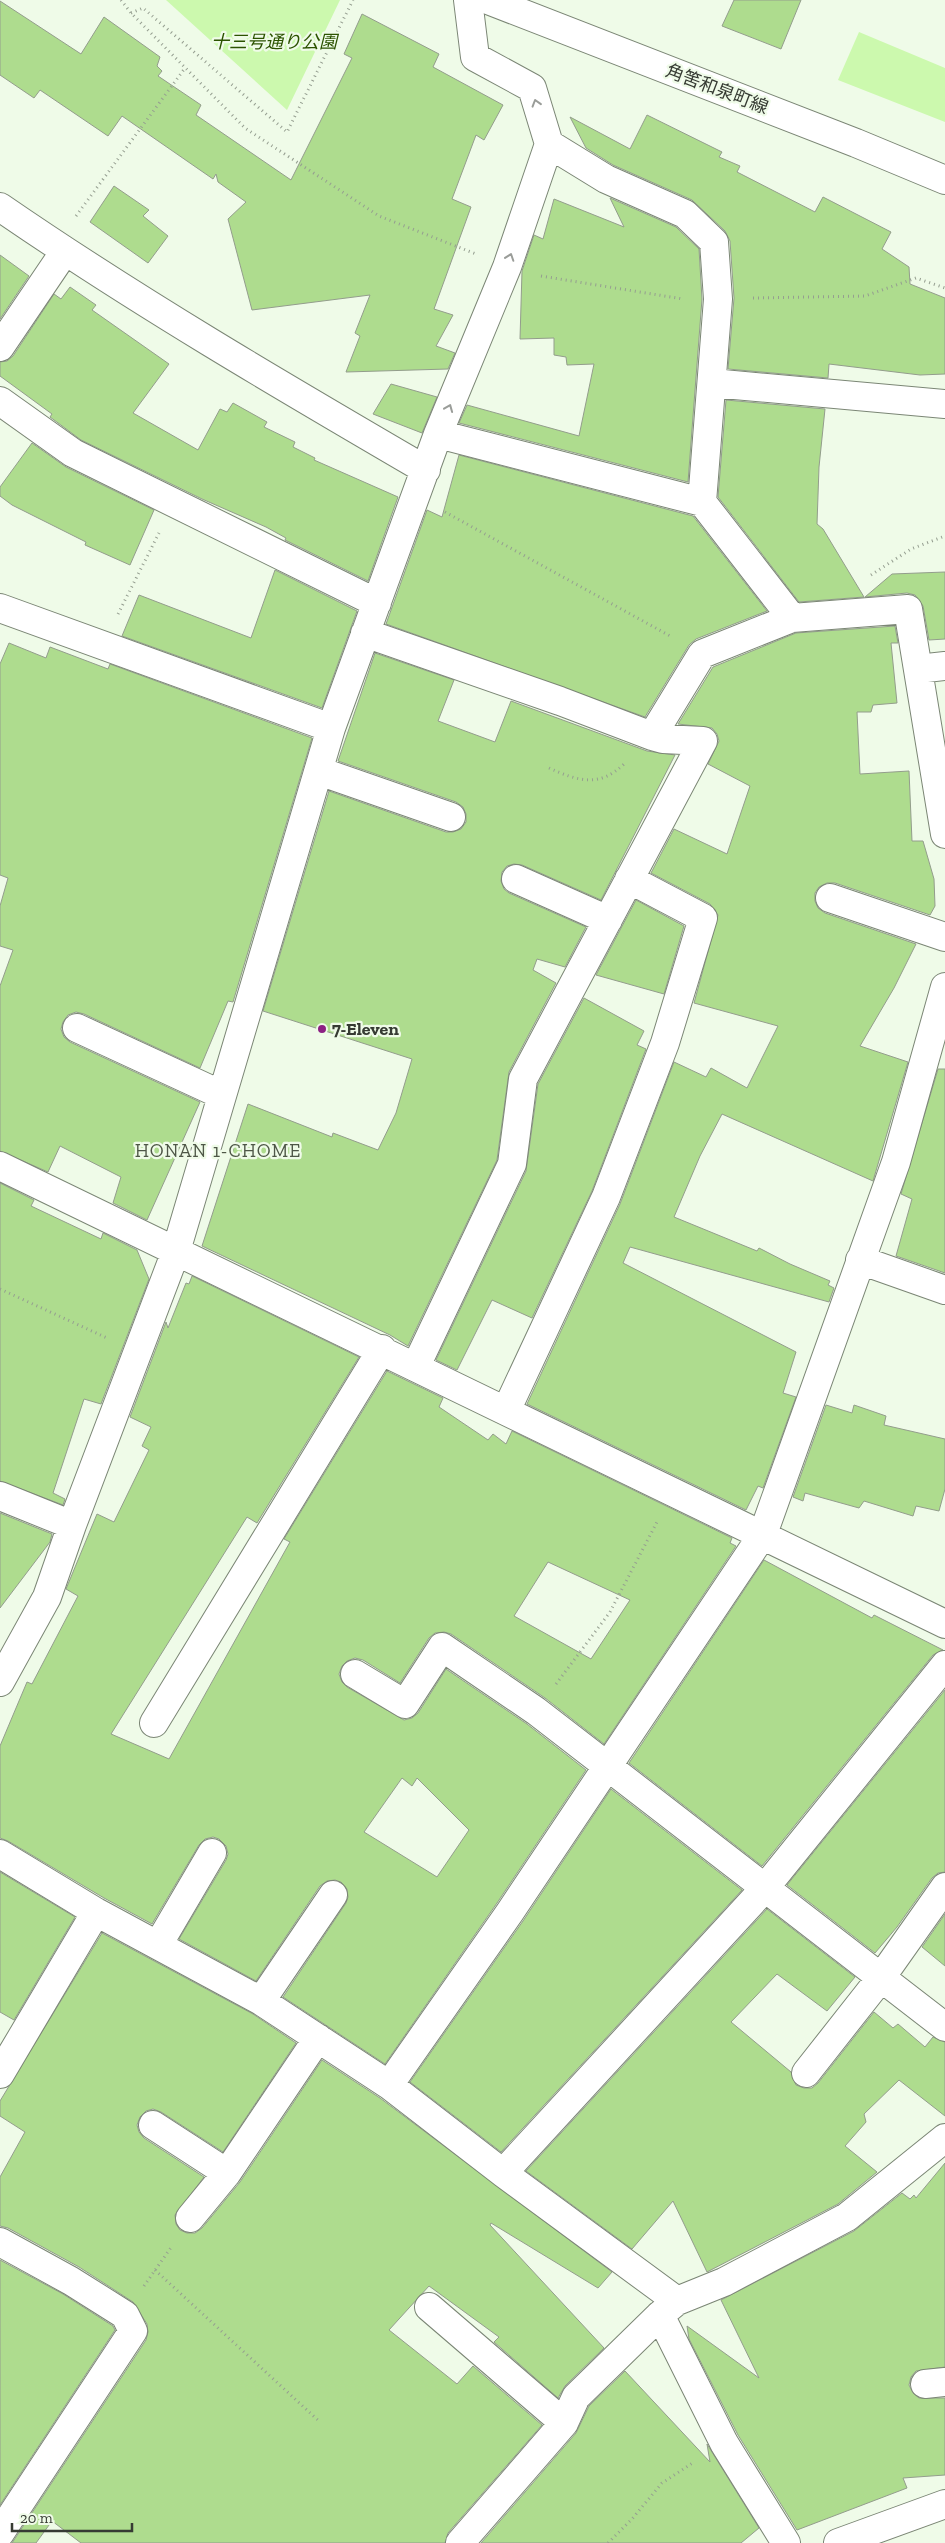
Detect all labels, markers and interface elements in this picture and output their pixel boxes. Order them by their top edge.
park label: 十三号通り公園 [211,31,340,53]
street label: 角筈和泉町線 [663,59,771,119]
one-way arrow [532,99,542,107]
one-way arrow [504,253,514,262]
one-way arrow [443,404,453,412]
place label: 7-Eleven [332,1018,399,1040]
marker: 7-Eleven [316,1023,328,1035]
district label: HONAN 1-CHOME [135,1139,301,1162]
scale bar [12,2500,132,2532]
text: 20 m [20,2509,53,2527]

